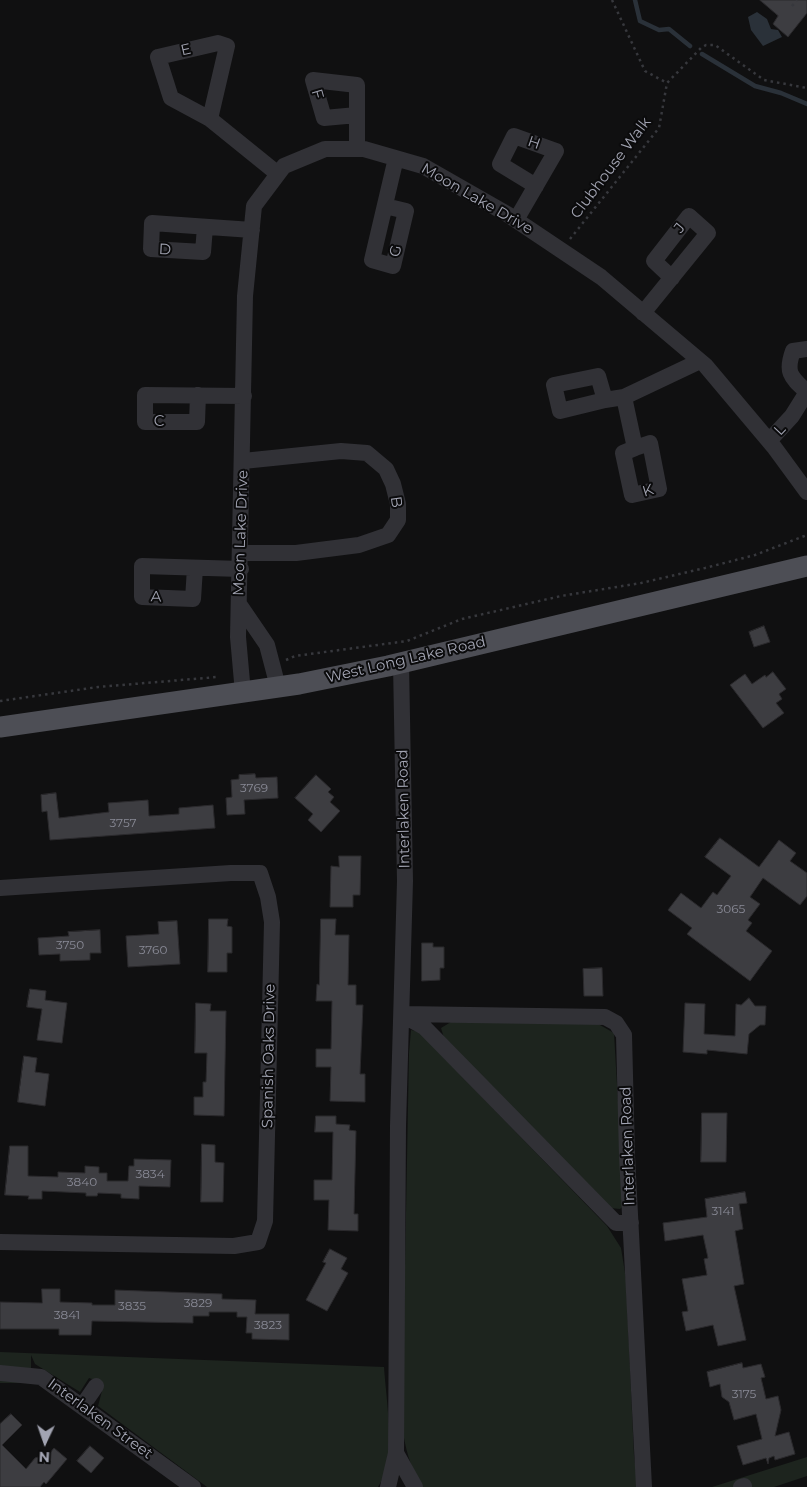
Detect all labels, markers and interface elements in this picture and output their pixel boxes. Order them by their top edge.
street label: E [179,40,193,60]
street label: F [307,87,327,101]
street label: Clubhouse Walk [567,114,655,222]
street label: H [525,133,543,153]
street label: Moon Lake Drive [418,160,536,238]
street label: J [671,219,689,237]
street label: D [158,241,172,259]
street label: G [386,243,406,259]
street label: C [154,413,164,431]
street label: L [770,421,790,439]
street label: Moon Lake Drive [230,470,252,596]
street label: K [640,481,656,501]
street label: B [386,495,406,509]
street label: A [150,588,162,606]
street label: West Long Lake Road [324,633,488,687]
street label: Interlaken Road [394,749,414,869]
house number: 3769 [240,781,268,795]
house number: 3757 [109,816,137,830]
house number: 3065 [717,902,745,916]
house number: 3750 [56,938,84,952]
house number: 3760 [139,943,167,957]
street label: Spanish Oaks Drive [259,984,279,1128]
street label: Interlaken Road [617,1086,639,1206]
house number: 3834 [135,1167,165,1181]
house number: 3840 [67,1175,97,1189]
house number: 3141 [711,1204,735,1218]
house number: 3829 [184,1296,212,1310]
house number: 3835 [118,1299,146,1313]
house number: 3841 [54,1308,80,1322]
house number: 3823 [254,1318,282,1332]
street label: Interlaken Street [44,1375,156,1463]
house number: 3175 [732,1387,756,1401]
north arrow [20,1417,70,1467]
text: N [38,1448,50,1466]

